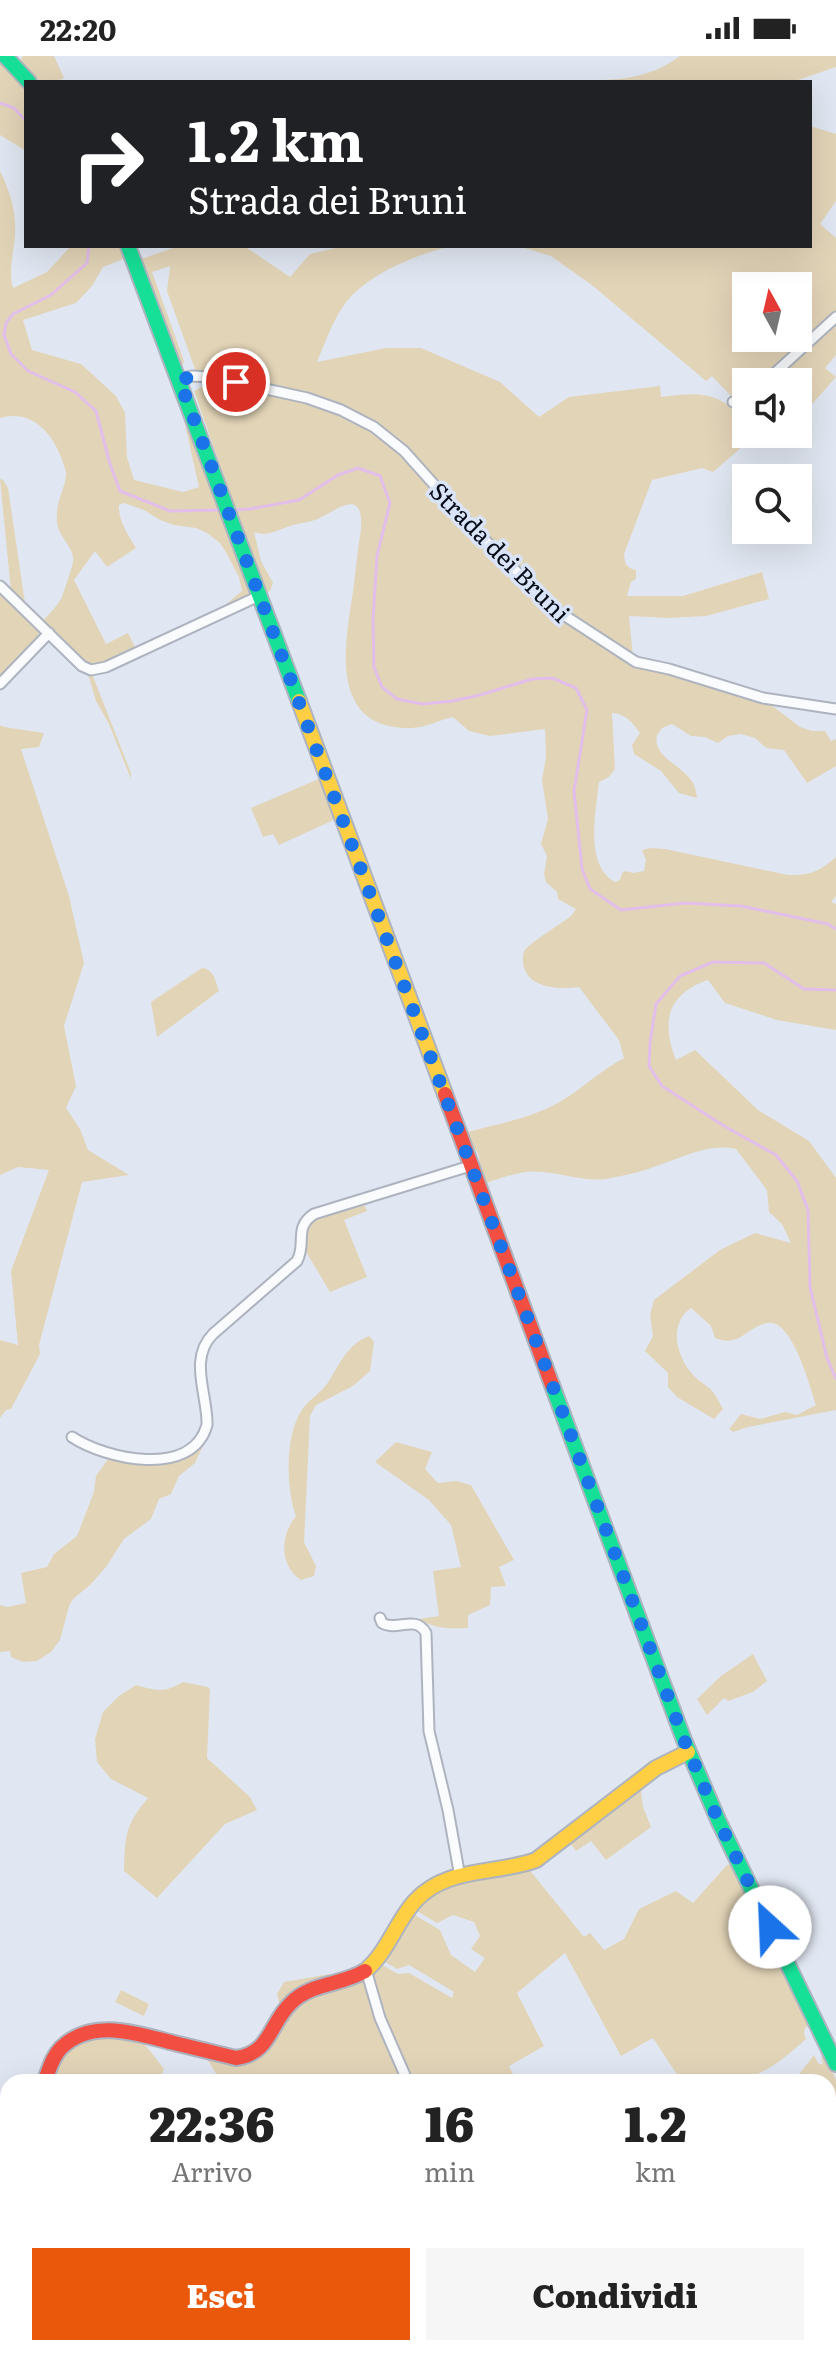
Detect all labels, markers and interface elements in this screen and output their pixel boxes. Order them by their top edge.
text: 22:20 [40,6,117,50]
text: 1.2 km [188,96,364,179]
icon: right [56,112,160,216]
text: Strada dei Bruni [188,172,467,225]
north arrow [732,272,812,352]
map controls [732,272,812,544]
pin [202,348,270,416]
icon: arrive [214,360,258,404]
button: sound [732,368,812,448]
button: search [732,464,812,544]
street label: Strada dei Bruni [423,473,579,629]
position arrow [728,1885,812,1969]
text: 22:36 [149,2086,275,2157]
text: 16 [425,2086,474,2157]
text: 1.2 [624,2086,687,2157]
text: Arrivo [171,2151,252,2190]
text: min [424,2151,475,2190]
text: km [635,2151,676,2190]
button: Esci [32,2248,410,2340]
button: Condividi [426,2248,804,2340]

